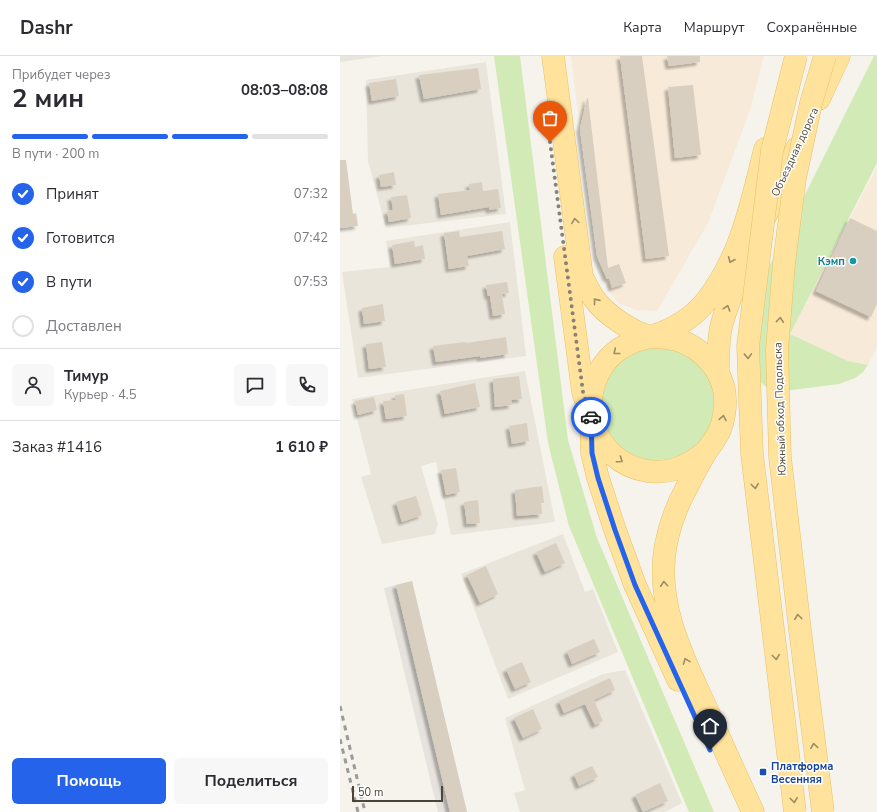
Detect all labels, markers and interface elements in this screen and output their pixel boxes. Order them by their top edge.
text: Dashr [20,15,73,41]
text: Карта [623,18,662,37]
text: Маршрут [684,18,745,37]
text: Сохранённые [767,18,857,37]
text: Прибудет через [12,66,110,84]
text: 08:03–08:08 [241,80,328,100]
text: 2 мин [12,81,84,116]
pin [533,101,567,142]
street label: Объездная дорога [768,105,822,199]
icon: bag [539,107,561,129]
text: В пути · 200 m [12,145,99,163]
icon: check [12,183,34,205]
text: Принят [46,184,99,204]
text: 07:32 [294,185,328,203]
one-way arrow [570,218,579,224]
icon: check [12,227,34,249]
text: Готовится [46,228,115,248]
text: 07:42 [294,229,328,247]
place label: Кэмп [818,254,845,269]
marker: Кэмп [848,256,858,266]
one-way arrow [727,257,735,264]
icon: check [12,271,34,293]
text: В пути [46,272,92,292]
text: 07:53 [294,273,328,291]
one-way arrow [594,298,601,306]
one-way arrow [723,304,731,311]
text: Доставлен [46,316,122,336]
one-way arrow [775,317,784,323]
street label: Южный обход Подольска [770,342,790,476]
one-way arrow [613,347,621,354]
one-way arrow [744,353,753,359]
button: person [12,364,54,406]
button: chat [234,364,276,406]
button: phone [286,364,328,406]
text: Тимур [64,366,109,386]
text: Курьер · 4.5 [64,386,137,404]
courier [571,397,611,437]
icon: car [580,406,602,428]
one-way arrow [719,414,727,421]
text: Заказ #1416 [12,437,102,457]
text: 1 610 ₽ [275,437,328,457]
one-way arrow [616,455,623,463]
one-way arrow [751,483,760,489]
one-way arrow [660,581,669,587]
one-way arrow [794,614,803,620]
one-way arrow [771,654,780,660]
one-way arrow [682,658,690,665]
pin [693,709,727,750]
icon: home [699,715,721,737]
one-way arrow [810,742,819,749]
button: Помощь [12,758,166,804]
button: Поделиться [174,758,328,804]
place label: Платформа Весенняя [771,759,834,787]
marker: Платформа Весенняя [758,767,768,777]
scale bar [352,784,443,803]
text: 50 m [358,785,383,800]
one-way arrow [789,797,798,803]

